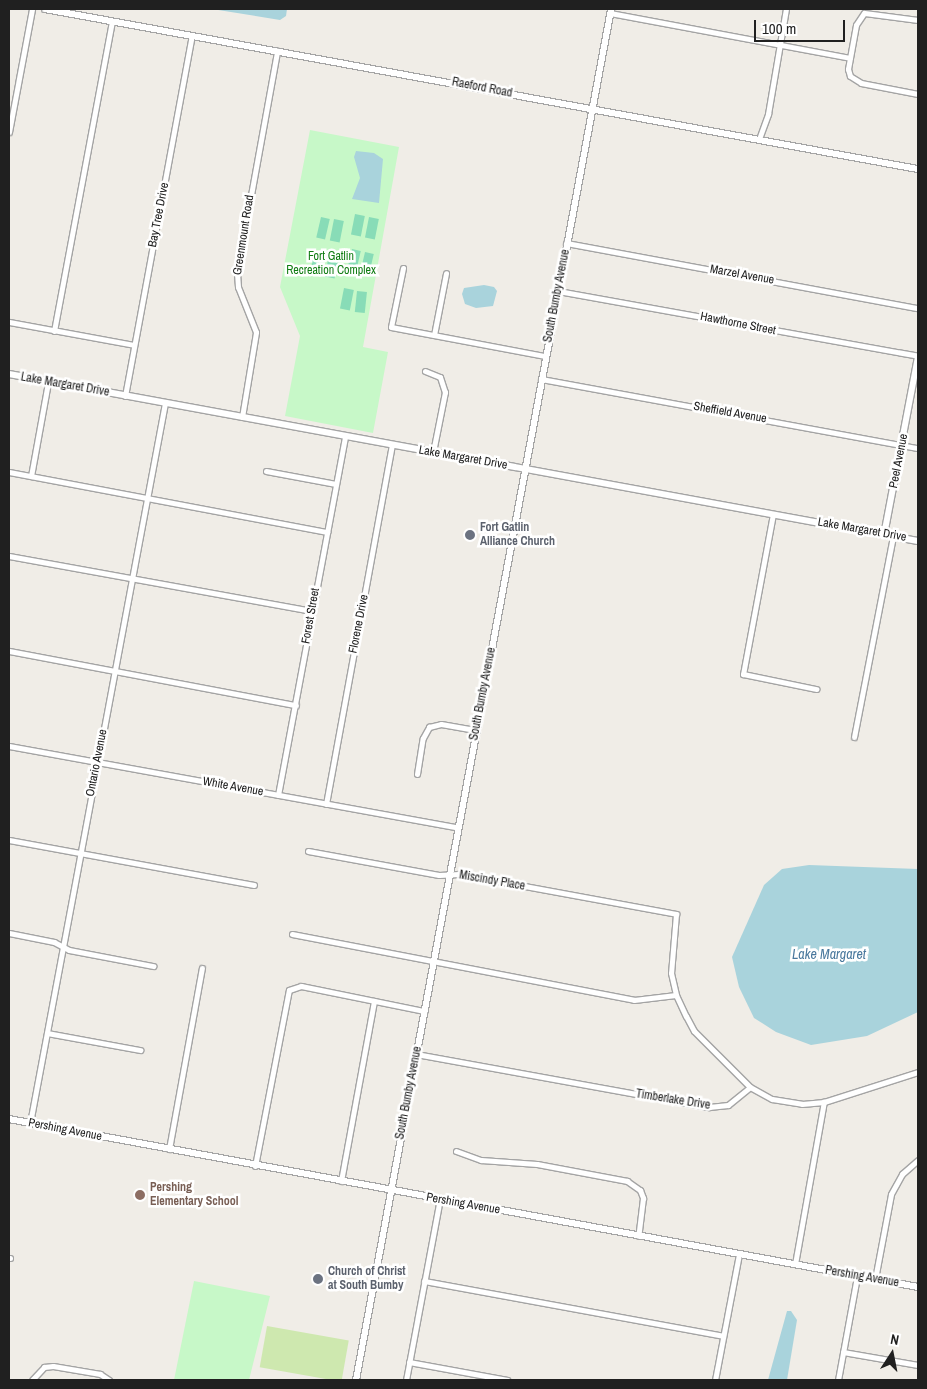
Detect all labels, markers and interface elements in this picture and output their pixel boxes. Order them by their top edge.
scale bar [757,10,848,42]
text: 100 m [762,18,796,39]
street label: Raeford Road [451,75,513,101]
street label: Bay Tree Drive [146,181,172,249]
street label: Greenmount Road [231,194,257,276]
street label: South Bumby Avenue [541,248,573,344]
park label: Fort Gatlin Recreation Complex [286,250,376,278]
street label: Marzel Avenue [709,262,775,288]
street label: Hawthorne Street [699,310,777,338]
street label: Lake Margaret Drive [20,370,110,400]
street label: Sheffield Avenue [692,399,768,427]
street label: Peel Avenue [887,432,911,490]
street label: Lake Margaret Drive [418,443,508,473]
street label: Lake Margaret Drive [817,515,907,545]
place label: Fort Gatlin Alliance Church [480,521,555,549]
marker: Fort Gatlin Alliance Church [464,529,476,541]
street label: Forest Street [299,587,323,645]
street label: Florene Drive [346,593,372,655]
street label: South Bumby Avenue [467,646,499,742]
street label: Ontario Avenue [83,728,111,798]
street label: White Avenue [201,775,265,799]
street label: Miscindy Place [458,868,526,894]
water label: Lake Margaret [792,946,866,962]
street label: South Bumby Avenue [393,1045,425,1141]
street label: Timberlake Drive [635,1087,711,1113]
street label: Pershing Avenue [27,1116,103,1144]
place label: Pershing Elementary School [150,1181,239,1209]
marker: Pershing Elementary School [134,1189,146,1201]
street label: Pershing Avenue [425,1190,501,1218]
street label: Pershing Avenue [824,1263,900,1291]
place label: Church of Christ at South Bumby [328,1265,406,1293]
marker: Church of Christ at South Bumby [312,1273,324,1285]
north arrow [867,1329,917,1379]
text: N [889,1330,901,1349]

